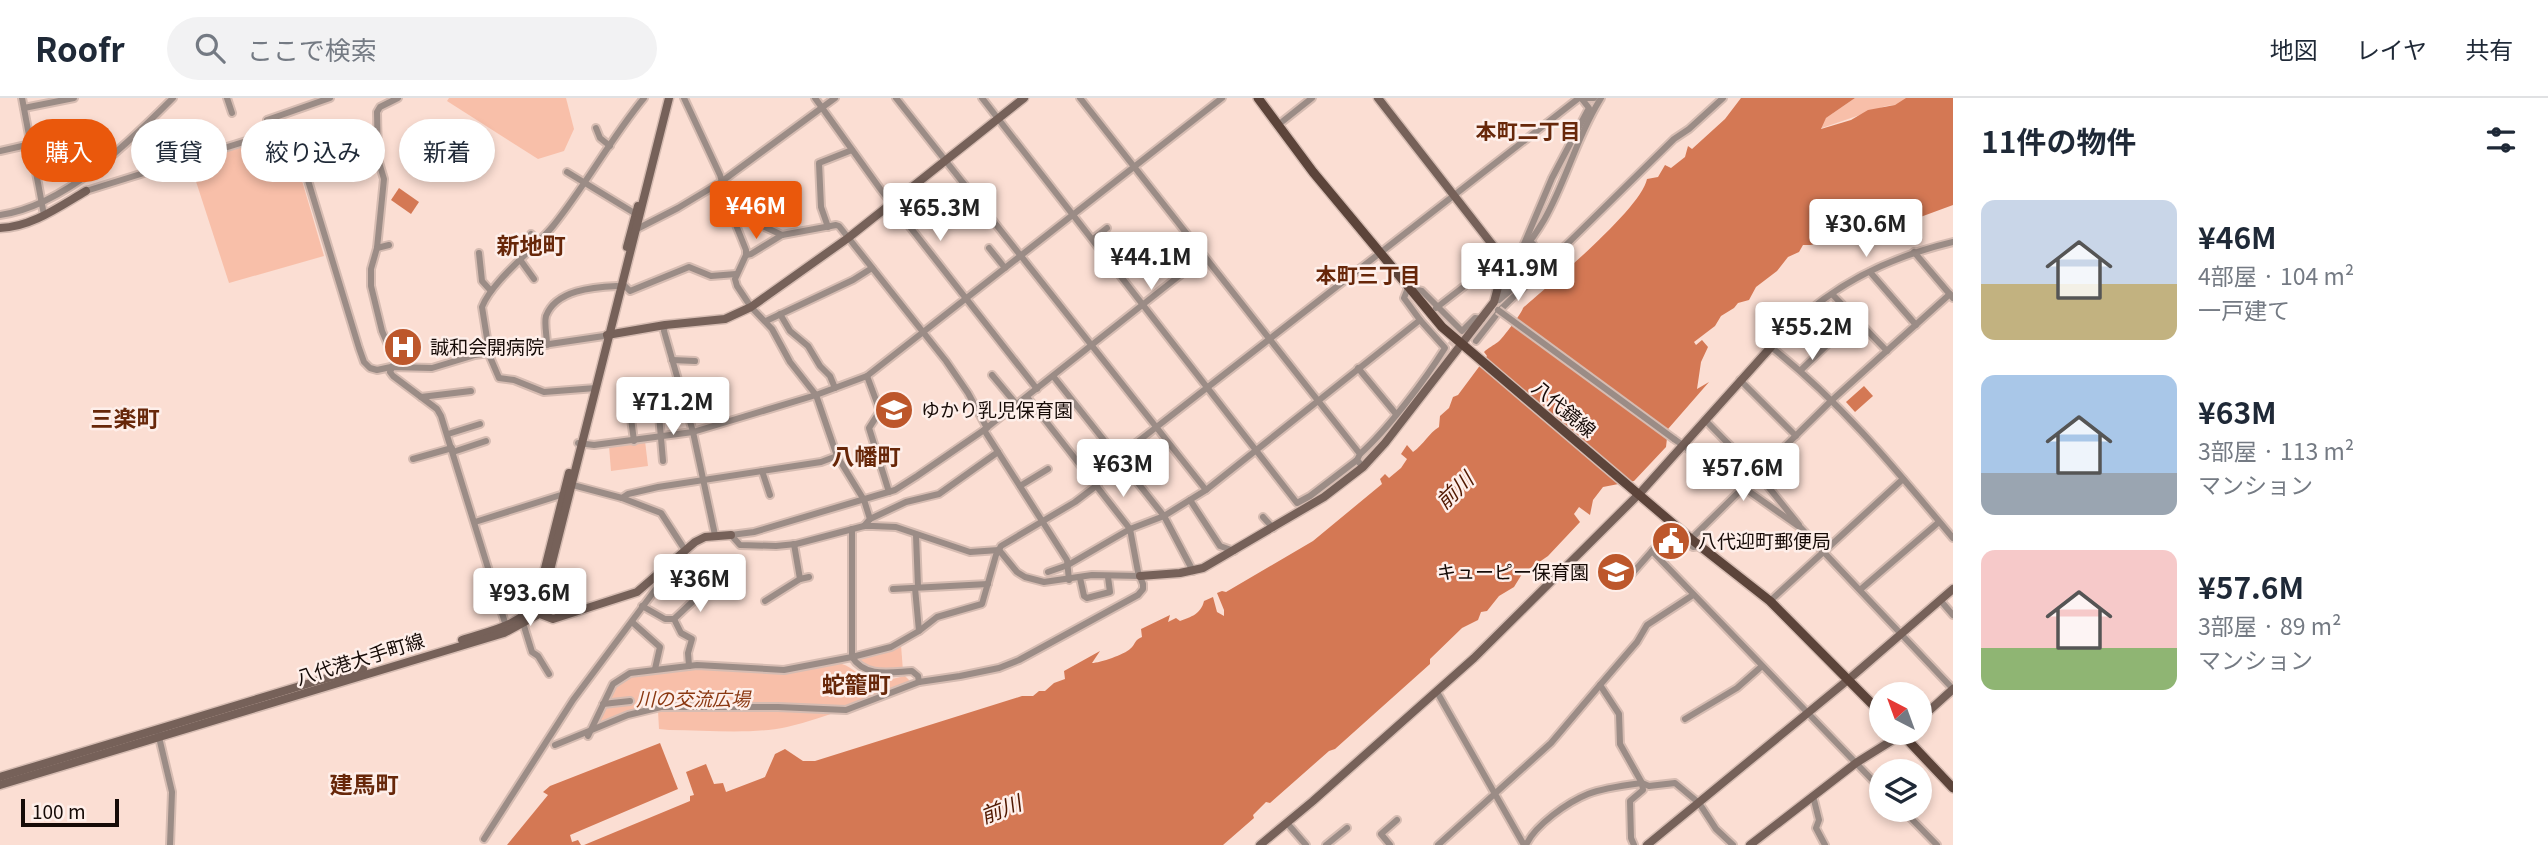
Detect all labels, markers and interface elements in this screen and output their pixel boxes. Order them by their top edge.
search box [167,17,657,80]
text: Roofr [35,24,125,72]
icon: search [191,29,229,67]
text: ここで検索 [247,30,377,67]
text: 地図 [2270,31,2318,66]
text: レイヤ [2356,31,2427,66]
text: 共有 [2465,31,2513,66]
district label: 本町二丁目 [1476,115,1581,145]
text: 11件の物件 [1981,118,2136,162]
chip: 購入 [21,119,117,182]
chip: 賃貸 [131,119,227,182]
chip: 絞り込み [241,119,385,182]
chip: 新着 [399,119,495,182]
icon: filters [2482,121,2520,159]
pin: ¥46M [715,181,797,241]
pin: ¥65.3M [883,184,997,243]
text: ¥46M [726,187,786,221]
text: ¥65.3M [899,189,981,223]
pin: ¥30.6M [1809,200,1923,259]
text: ¥30.6M [1825,205,1907,239]
text: ¥46M [2198,214,2277,258]
district label: 新地町 [497,227,566,261]
icon: home [2037,228,2121,312]
pin: ¥44.1M [1094,232,1208,292]
text: ¥44.1M [1110,238,1192,272]
pin: ¥41.9M [1461,244,1575,303]
text: ¥41.9M [1477,249,1559,283]
text: 4部屋 · 104 m² [2198,258,2354,292]
district label: 本町三丁目 [1316,259,1421,289]
text: 一戸建て [2198,292,2290,326]
pin: ¥55.2M [1755,302,1869,362]
text: ¥55.2M [1771,308,1853,342]
hospital icon: 誠和会開病院 [382,326,424,368]
place label: 誠和会開病院 [430,332,544,359]
street label: 八代鏡線 [1527,373,1603,443]
pin: ¥71.2M [616,378,730,437]
text: ¥71.2M [632,383,714,417]
school or university icon: ゆかり乳児保育園 [873,389,915,431]
text: ¥63M [2198,389,2277,433]
place label: ゆかり乳児保育園 [921,395,1073,422]
district label: 三楽町 [91,400,160,434]
icon: home [2037,403,2121,487]
text: 3部屋 · 113 m² [2198,433,2354,467]
district label: 八幡町 [832,438,901,472]
pin: ¥63M [1082,440,1164,499]
pin: ¥57.6M [1686,444,1800,503]
text: ¥63M [1093,445,1153,479]
text: ¥57.6M [1702,449,1784,483]
water label: 前川 [1428,463,1481,515]
text: マンション [2198,467,2313,501]
public building icon: 八代迎町郵便局 [1650,520,1692,562]
place label: 八代迎町郵便局 [1698,526,1831,553]
school or university icon: キューピー保育園 [1595,551,1637,593]
pin: ¥36M [659,554,741,614]
place label: キューピー保育園 [1437,557,1589,584]
text: ¥36M [670,560,730,594]
text: ¥57.6M [2198,564,2304,608]
pin: ¥93.6M [473,568,587,628]
text: ¥93.6M [489,574,571,608]
icon: home [2037,578,2121,662]
text: 3部屋 · 89 m² [2198,608,2341,642]
street label: 八代港大手町線 [292,625,427,690]
text: マンション [2198,642,2313,676]
district label: 蛇籠町 [822,666,891,700]
north arrow [1869,682,1932,746]
map controls [1869,682,1932,822]
park label: 川の交流広場 [636,684,752,711]
button: layers [1869,759,1932,822]
district label: 建馬町 [330,766,399,800]
water label: 前川 [975,786,1027,830]
scale bar [21,796,119,828]
text: 100 m [32,797,86,824]

